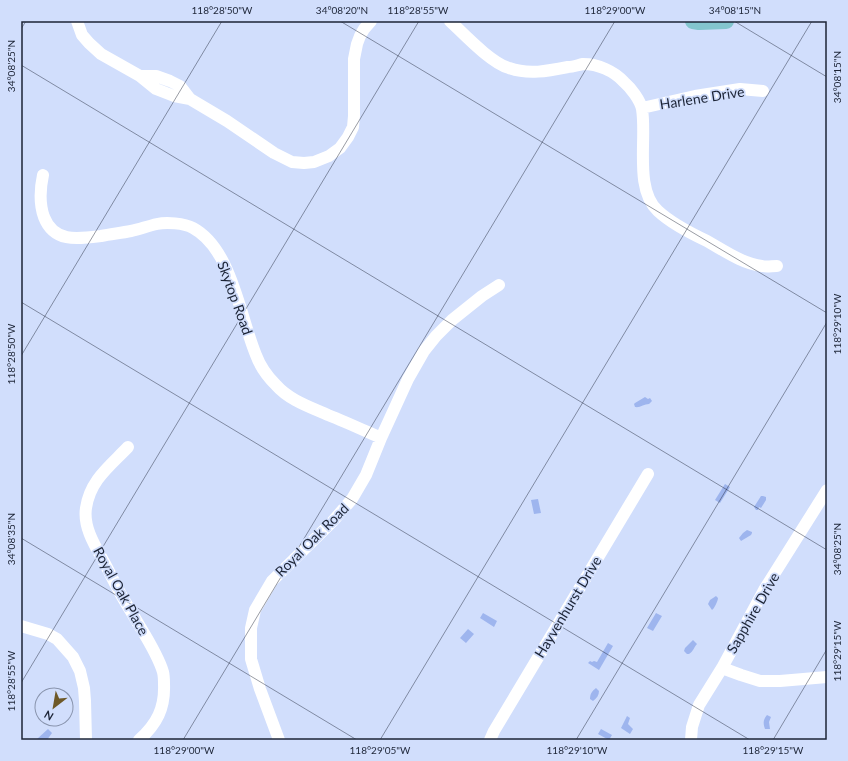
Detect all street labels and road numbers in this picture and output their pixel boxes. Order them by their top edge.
street label: Harlene Drive [658,82,745,113]
street label: Skytop Road [214,259,257,337]
street label: Royal Oak Road [271,499,352,580]
street label: Royal Oak Place [90,544,153,638]
street label: Hayvenhurst Drive [531,553,605,661]
street label: Sapphire Drive [723,569,783,656]

